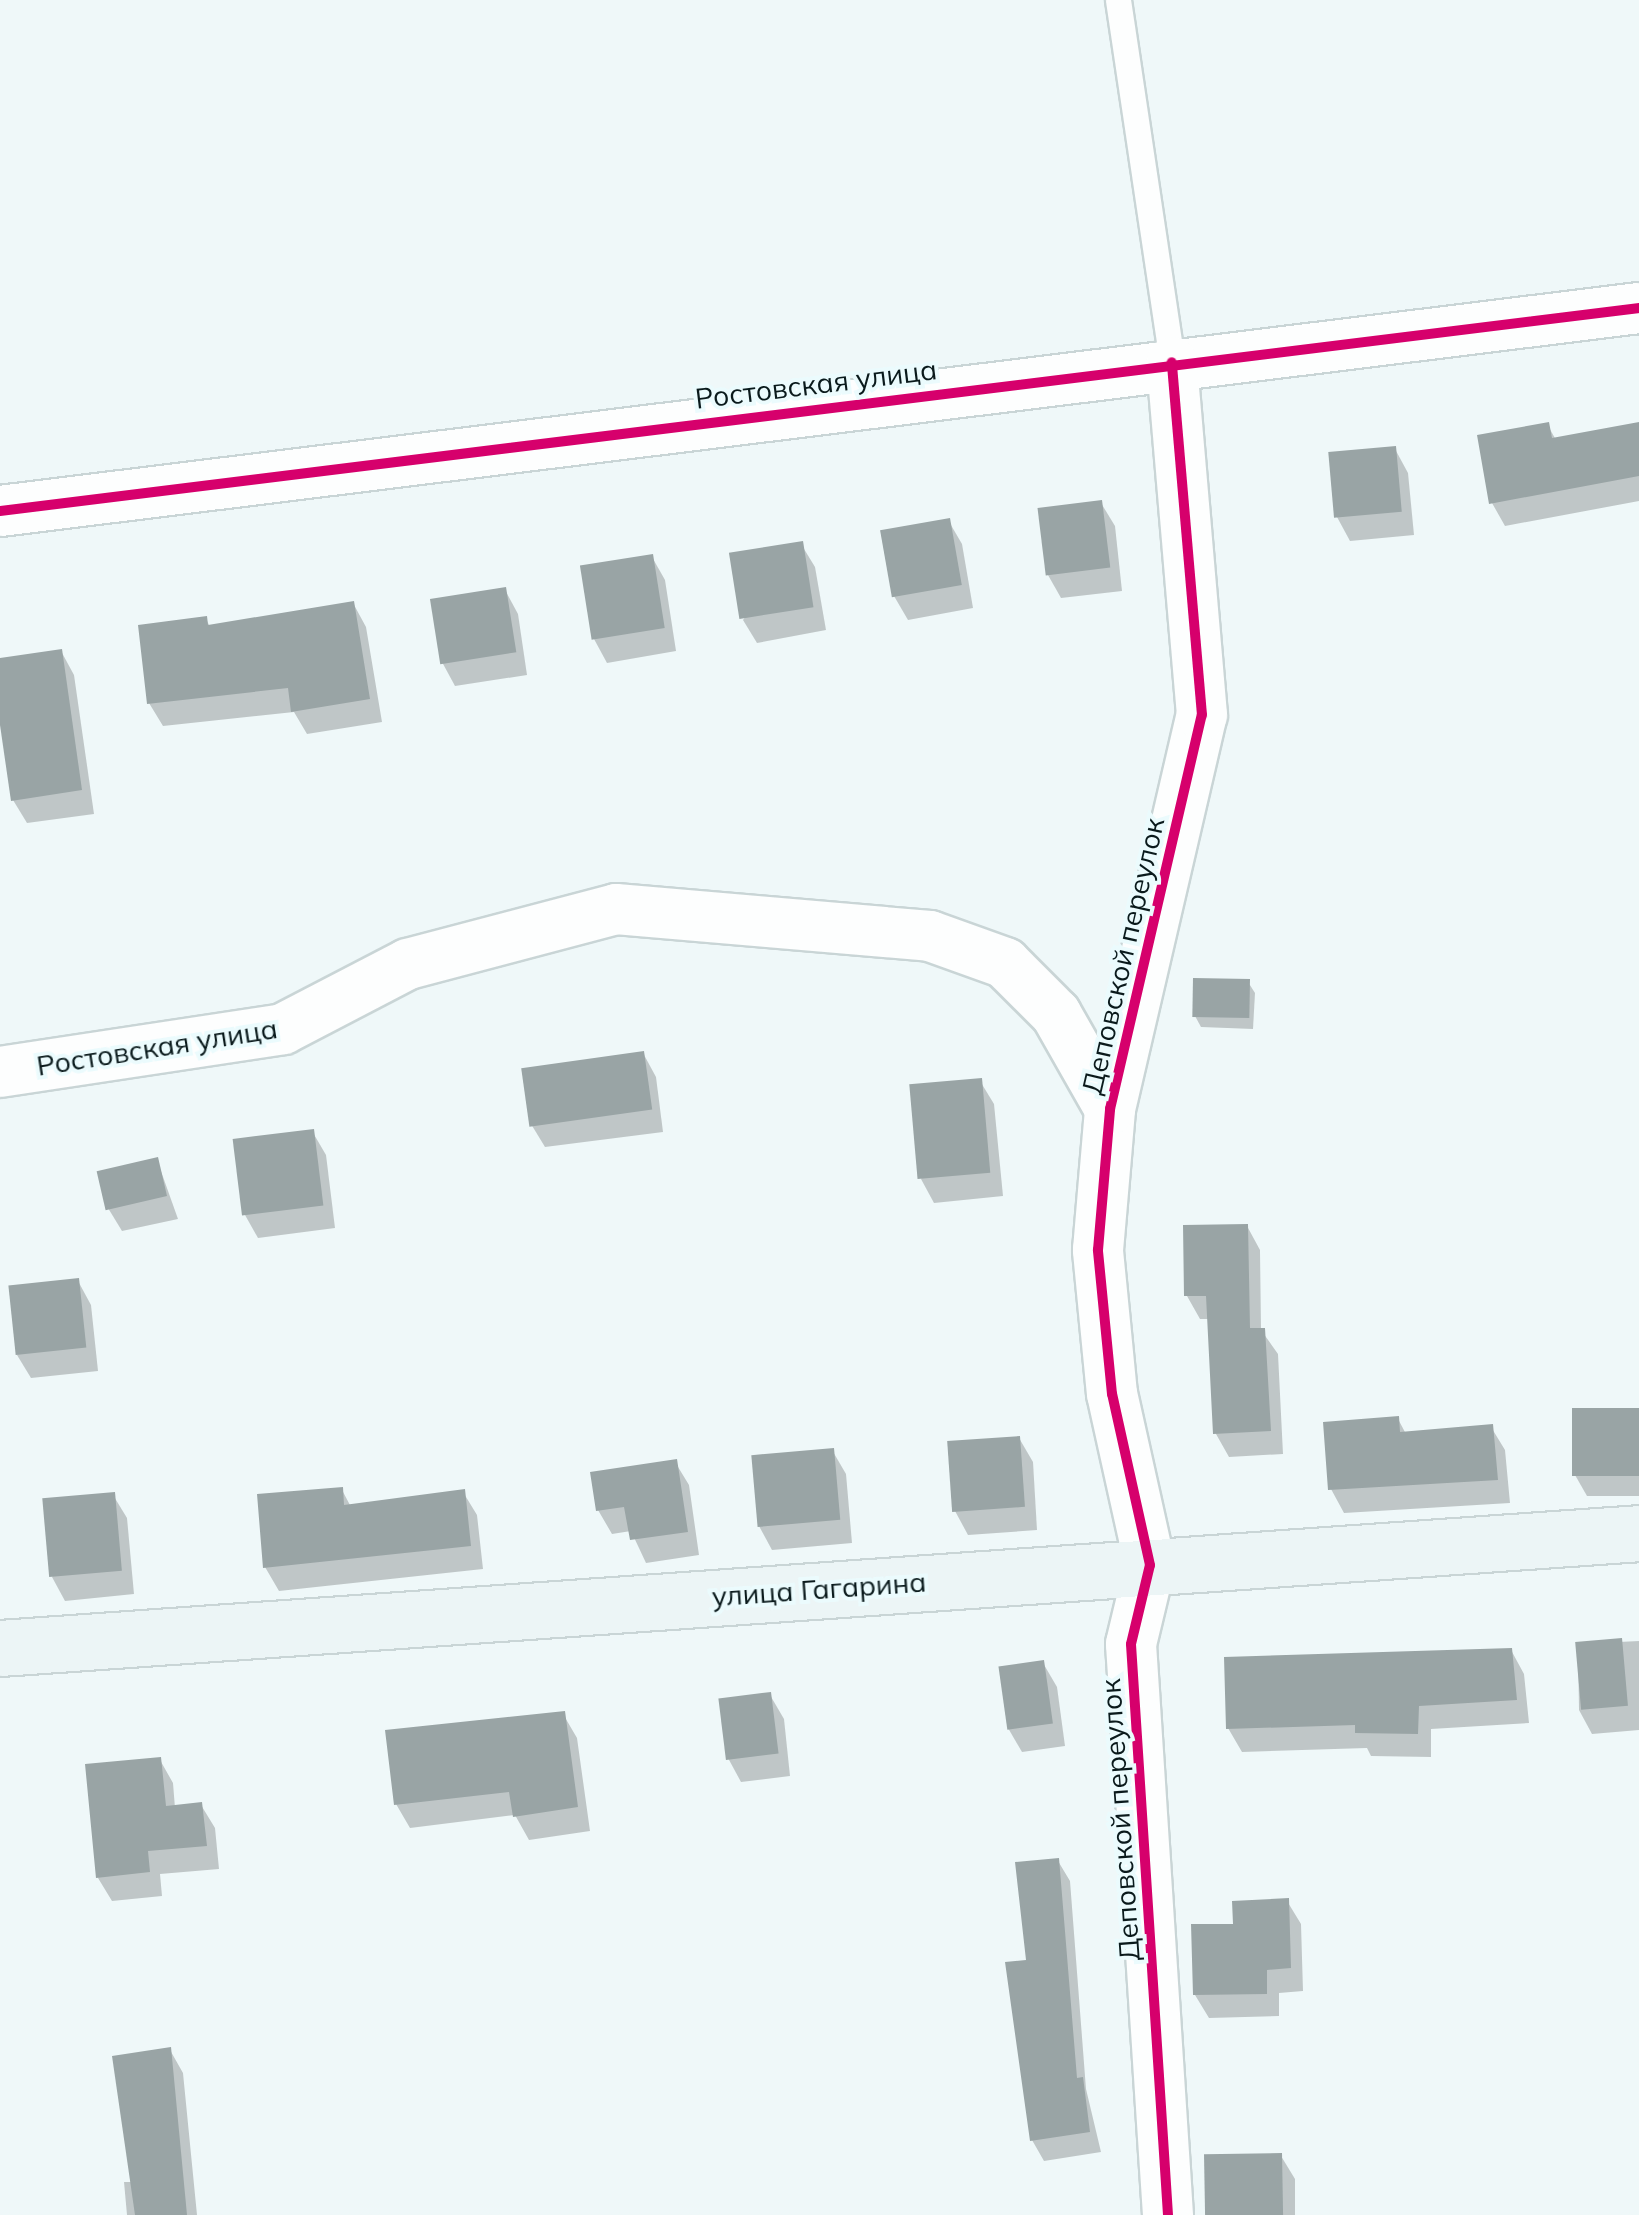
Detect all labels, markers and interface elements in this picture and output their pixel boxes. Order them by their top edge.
street label: Ростовская улица [693,352,939,416]
street label: Деповской переулок [1075,815,1171,1097]
street label: Ростовская улица [34,1011,280,1083]
street label: улица Гагарина [711,1565,927,1613]
street label: Деповской переулок [1093,1678,1147,1962]

